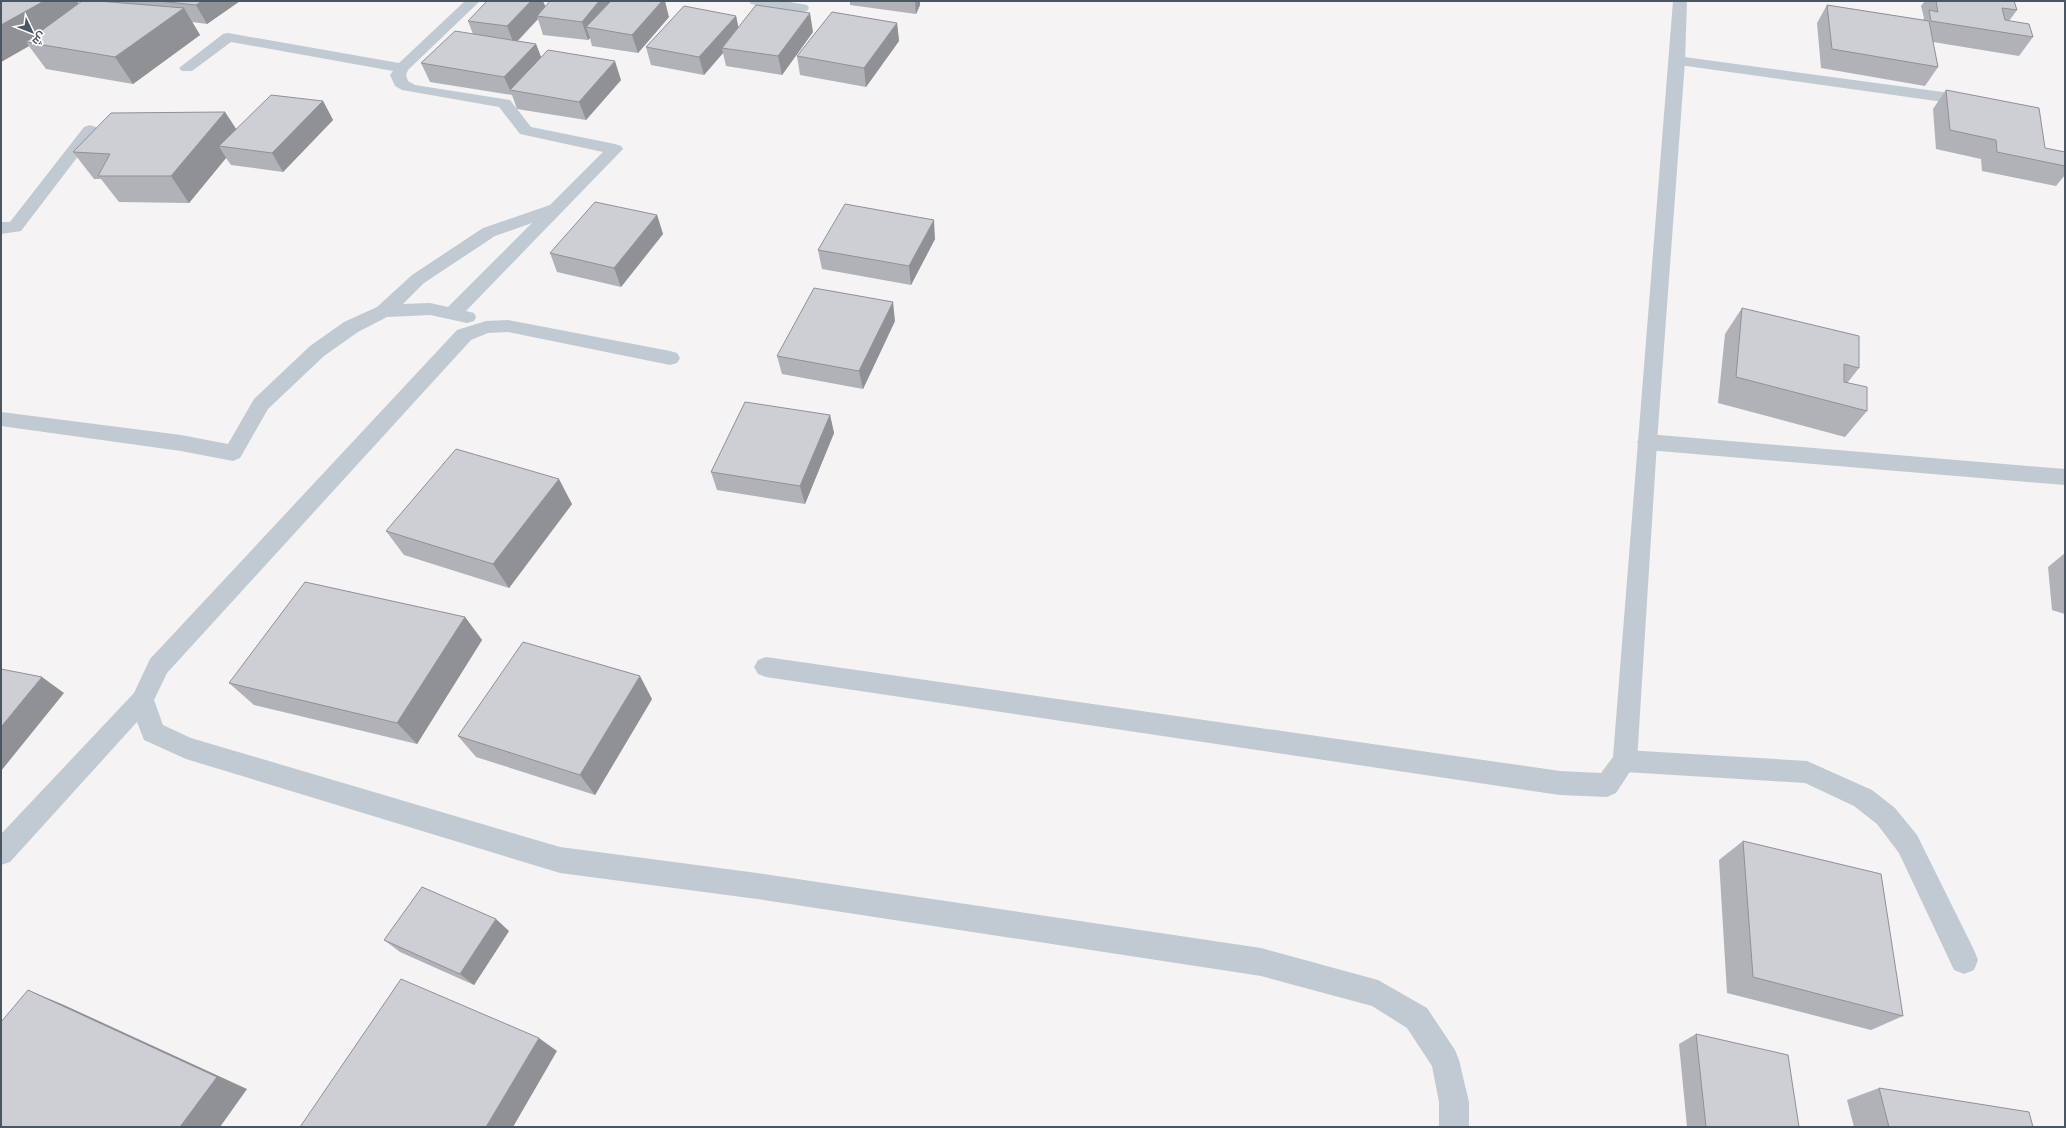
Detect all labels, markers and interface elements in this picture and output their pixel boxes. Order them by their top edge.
north arrow [12,12,52,52]
text: ش [29,29,49,48]

